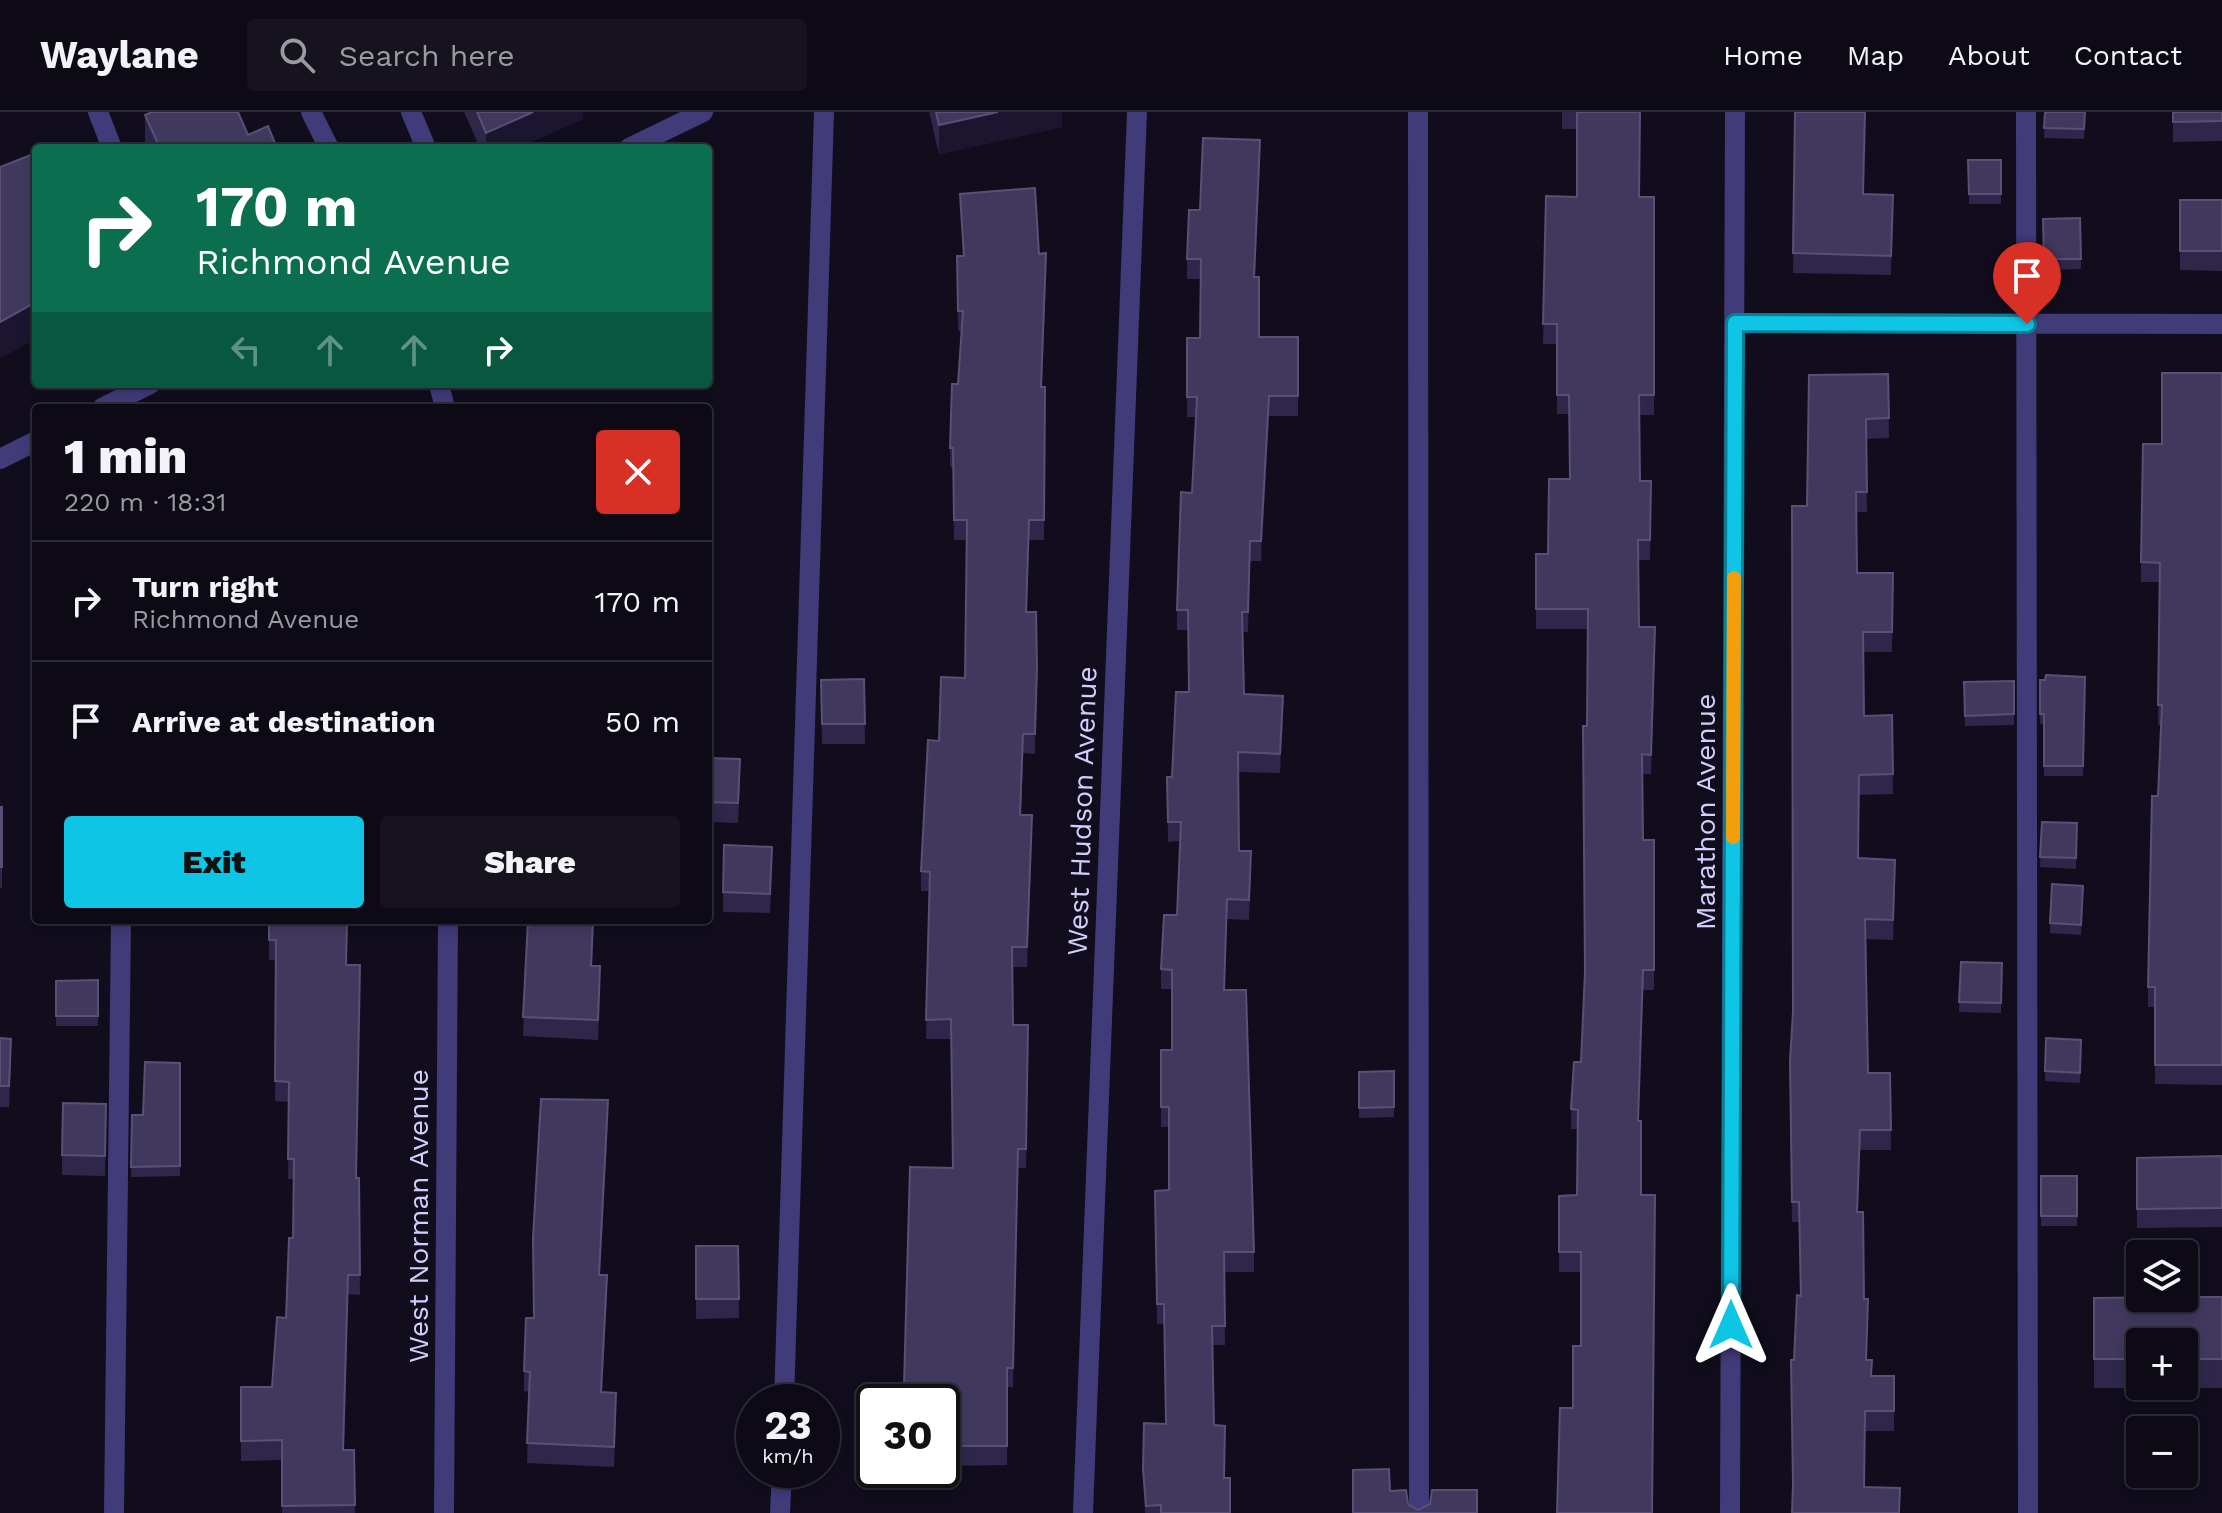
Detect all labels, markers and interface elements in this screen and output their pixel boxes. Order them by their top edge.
search box [247,19,807,91]
text: Waylane [40,33,199,77]
icon: search [275,33,319,77]
text: Search here [339,38,515,73]
text: Home [1723,39,1803,72]
text: Map [1847,39,1904,72]
text: About [1948,39,2030,72]
text: Contact [2074,39,2182,72]
text: 170 m [196,174,358,240]
icon: right [64,176,168,280]
text: Richmond Avenue [196,241,511,283]
pin [1993,242,2061,324]
icon: arrive [2005,254,2049,298]
icon: left [224,328,268,372]
icon: ahead [308,328,352,372]
icon: ahead [392,328,436,372]
icon: right [476,328,520,372]
text: 1 min [64,428,187,485]
button: close [596,430,680,514]
text: 220 m · 18:31 [64,487,226,517]
text: Turn right [132,569,278,604]
icon: right [64,579,108,623]
text: 170 m [595,584,680,619]
text: Richmond Avenue [132,604,359,634]
street label: West Hudson Avenue [1060,666,1104,956]
street label: Marathon Avenue [1689,694,1722,930]
icon: arrive [64,699,108,743]
text: Arrive at destination [132,704,436,739]
text: 50 m [605,704,680,739]
button: Exit [64,816,364,908]
button: Share [380,816,680,908]
street label: West Norman Avenue [402,1069,435,1363]
map controls [2126,1240,2198,1488]
button: layers [2126,1240,2198,1312]
position arrow [1689,1283,1773,1367]
button: + [2126,1328,2198,1400]
speed limit sign: 30 [856,1384,960,1488]
text: 23 [764,1402,812,1449]
button: − [2126,1416,2198,1488]
text: km/h [762,1444,814,1468]

